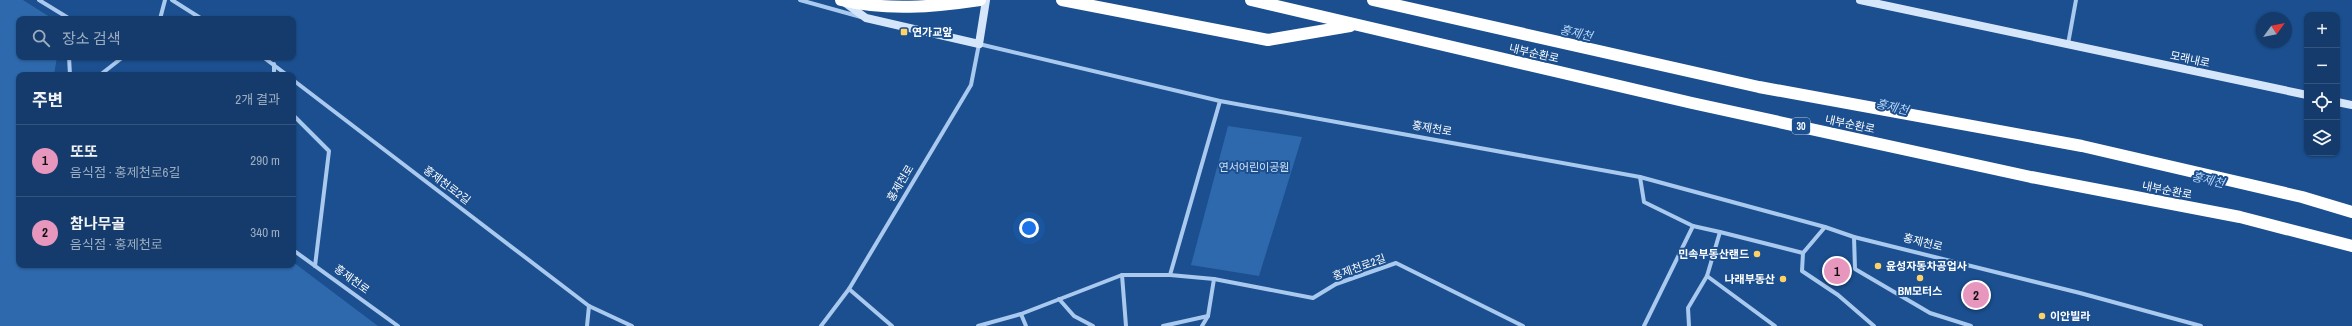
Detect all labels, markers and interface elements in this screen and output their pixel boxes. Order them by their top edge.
north arrow [2256,12,2292,48]
map controls [2304,12,2340,156]
button: + [2304,12,2340,48]
search box [16,16,296,60]
water label: 홍제천 [1558,21,1596,45]
place label: 연가교앞 [912,25,952,39]
icon: search [30,27,52,49]
marker: 연가교앞 [899,27,909,37]
text: 장소 검색 [62,28,121,49]
street label: 내부순환로 [1508,40,1560,66]
street label: 모래내로 [2169,48,2211,70]
button: − [2304,48,2340,84]
button: locate [2304,84,2340,120]
text: 주변 [32,88,63,111]
text: 2개 결과 [235,91,280,108]
water label: 홍제천 [1874,95,1912,119]
street label: 내부순환로 [1824,112,1876,136]
street label: 홍제천로 [1411,118,1453,138]
road number: 30 [1792,118,1810,134]
button: layers [2304,120,2340,156]
text: 또또 [70,141,98,162]
text: 1 [42,152,48,169]
text: 290 m [250,152,280,169]
park label: 연서어린이공원 [1219,160,1289,174]
street label: 홍제천로 [884,162,916,204]
street label: 홍제천로2길 [421,163,473,207]
text: 음식점 · 홍제천로6길 [70,164,181,181]
water label: 홍제천 [2190,168,2228,192]
street label: 내부순환로 [2141,178,2193,202]
text: 참나무골 [70,213,125,234]
your location [1019,218,1039,238]
text: 2 [42,224,48,241]
text: 340 m [250,224,280,241]
street label: 홍제천로 [1902,230,1944,254]
text: 음식점 · 홍제천로 [70,236,163,253]
place label: 민속부동산랜드 [1678,247,1749,261]
marker: 민속부동산랜드 [1752,249,1762,259]
street label: 홍제천로2길 [1330,251,1388,283]
pin: 1 [1824,256,1850,286]
place label: 윤성자동차공업사 [1886,259,1967,273]
street label: 홍제천로 [332,261,372,297]
marker: 윤성자동차공업사 [1873,261,1883,271]
place label: 나래부동산 [1724,272,1775,286]
marker: BM모터스 [1915,273,1925,283]
marker: 나래부동산 [1778,274,1788,284]
pin: 2 [1963,280,1989,310]
place label: BM모터스 [1898,284,1942,298]
place label: 이안빌라 [2050,309,2090,323]
marker: 이안빌라 [2037,311,2047,321]

